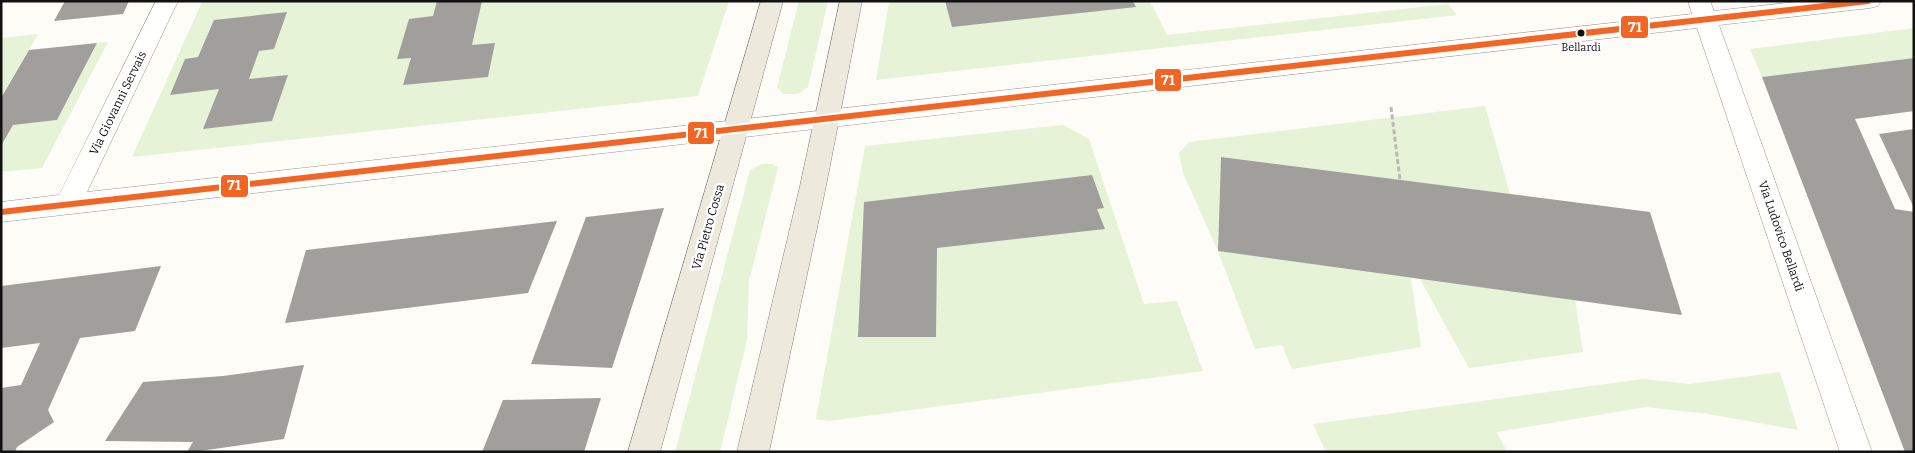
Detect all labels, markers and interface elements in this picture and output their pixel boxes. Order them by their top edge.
line badge: 71 [1620,15,1649,39]
text: 71 [1628,19,1642,36]
marker: Bellardi [1576,28,1586,38]
place label: Bellardi [1561,41,1602,54]
street label: Via Giovanni Servais [87,48,149,157]
line badge: 71 [1154,68,1182,92]
text: 71 [1161,72,1175,89]
line badge: 71 [687,121,715,145]
text: 71 [694,125,708,142]
line badge: 71 [220,174,249,198]
text: 71 [227,177,241,194]
street label: Via Ludovico Bellardi [1755,179,1807,294]
street label: Via Pietro Cossa [689,182,727,271]

